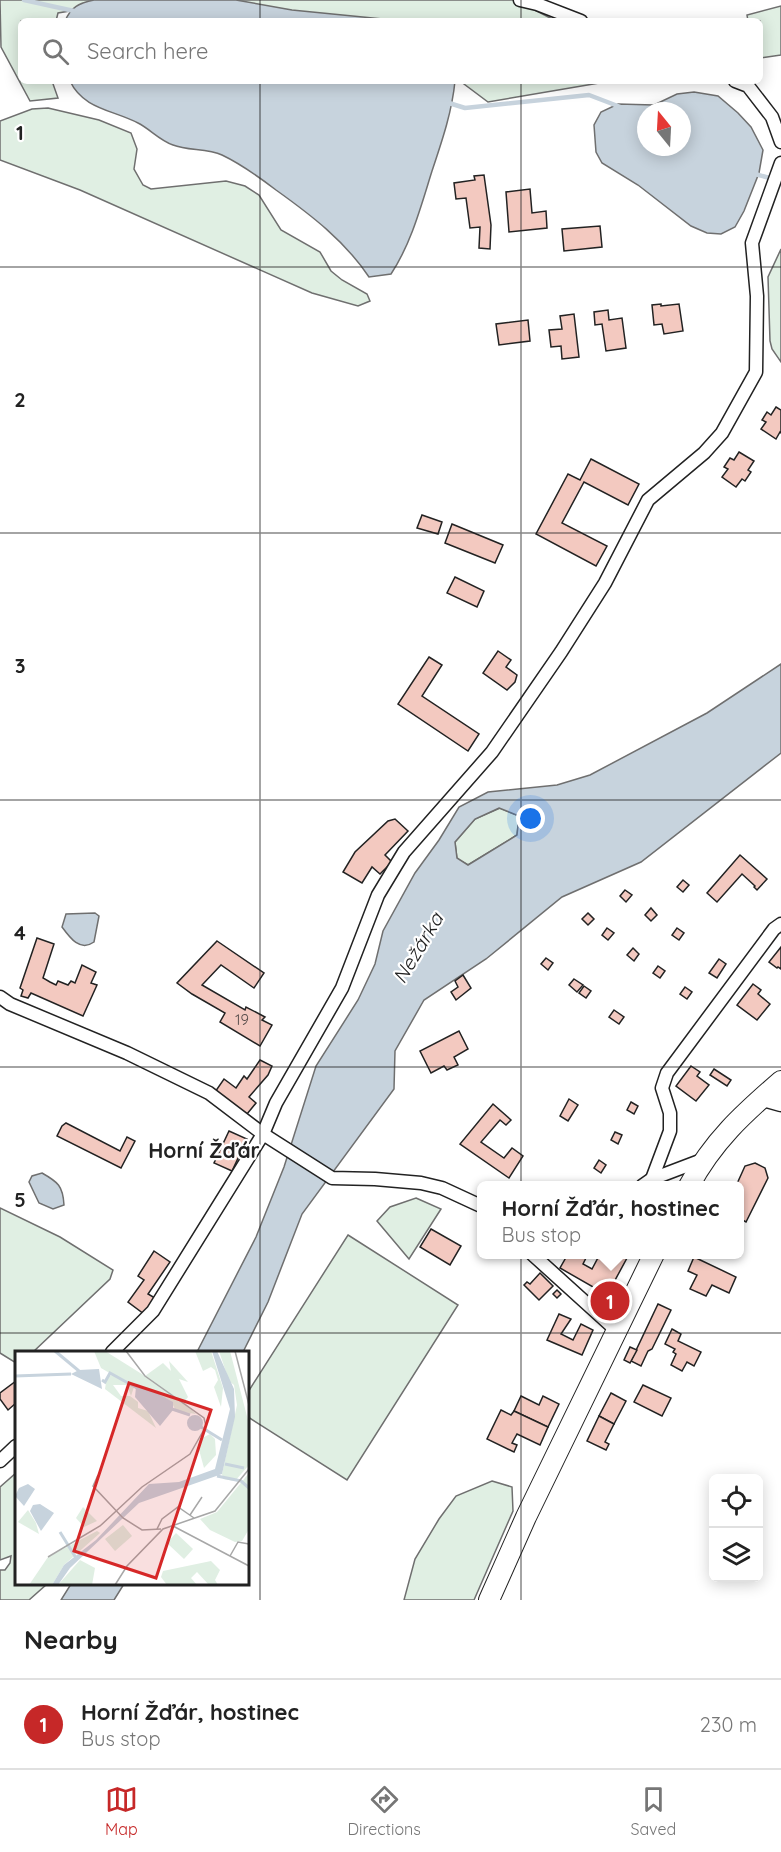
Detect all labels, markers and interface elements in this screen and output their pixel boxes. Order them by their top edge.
search box [18,18,763,84]
icon: search [39,35,72,68]
text: Search here [87,37,208,65]
north arrow [637,102,691,156]
text: 1 [16,120,24,145]
text: 2 [14,387,26,412]
text: 3 [15,653,25,678]
your location [516,804,545,833]
water label: Nežárka [387,906,449,988]
text: 4 [14,920,26,945]
house number: 19 [235,1010,249,1029]
district label: Horní Žďár [148,1137,260,1163]
popup [477,1181,744,1259]
text: 5 [14,1187,26,1212]
text: Horní Žďár, hostinec [502,1194,719,1222]
text: Bus stop [502,1222,581,1247]
pin: 1 [590,1278,630,1324]
inset map [15,1351,249,1585]
map controls [709,1474,763,1582]
button: locate [709,1474,763,1528]
button: layers [709,1528,763,1582]
text: Nearby [24,1623,118,1656]
text: Horní Žďár, hostinec [81,1698,299,1726]
text: 1 [40,1712,47,1737]
text: 230 m [700,1712,757,1737]
text: Bus stop [81,1726,161,1751]
tab: Map [105,1783,138,1839]
tab: Directions [348,1783,421,1839]
tab: Saved [631,1783,676,1839]

